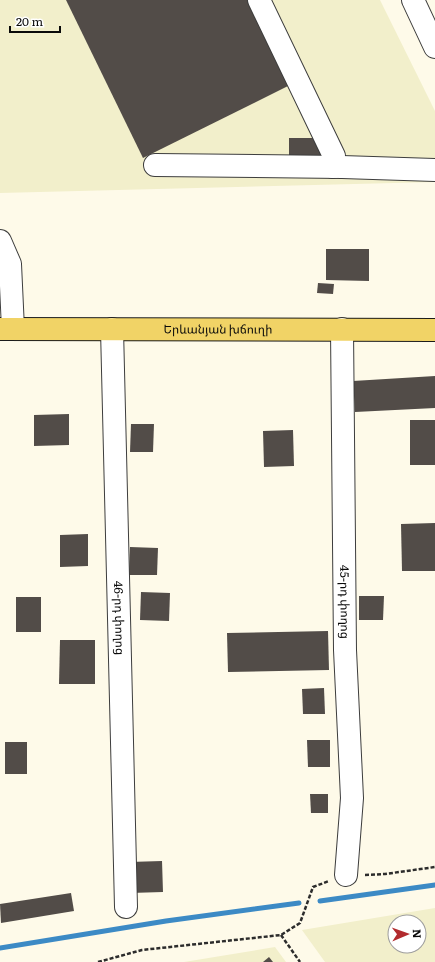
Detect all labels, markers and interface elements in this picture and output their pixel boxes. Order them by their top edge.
scale bar [10,8,60,34]
text: 20 m [16,12,43,30]
street label: Երևանյան խճուղի [164,319,272,338]
street label: 45-րդ փողոց [336,565,355,639]
street label: 46-րդ փողոց [110,581,130,655]
north arrow [387,914,427,954]
text: N [410,929,426,939]

